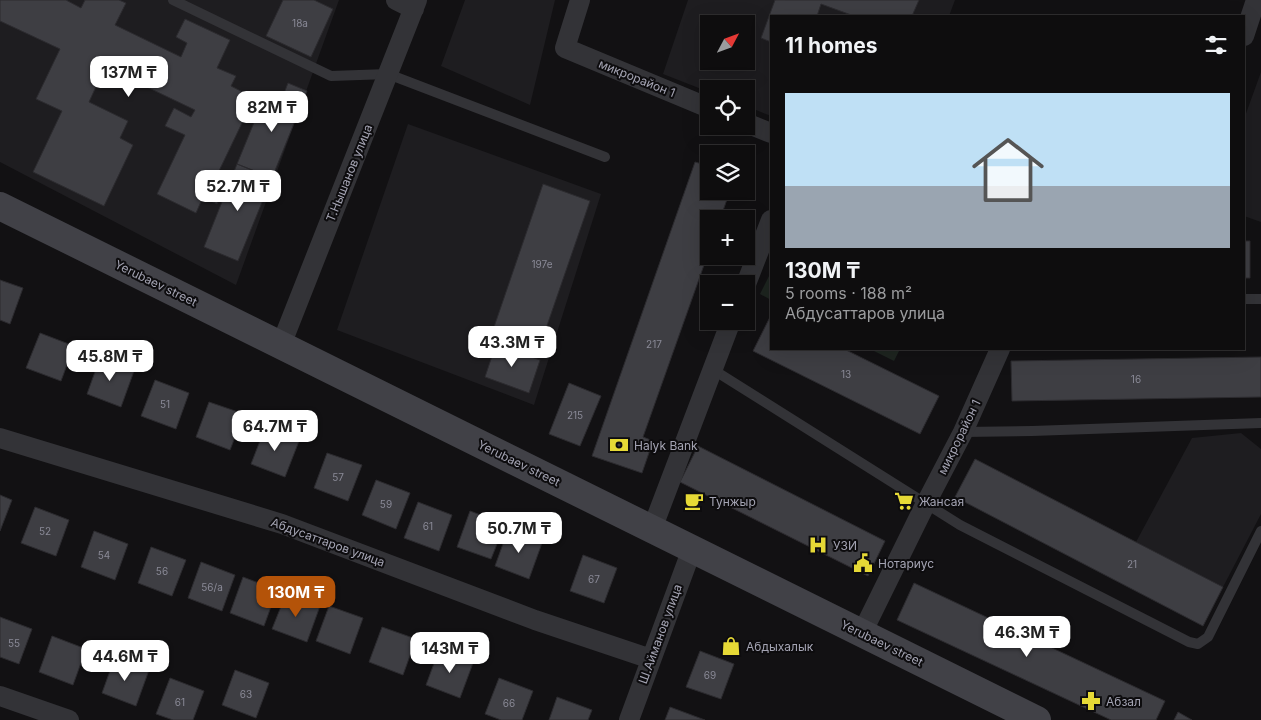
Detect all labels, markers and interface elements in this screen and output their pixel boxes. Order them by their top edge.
north arrow [700,15,755,70]
map controls [700,15,755,330]
house number: 18а [292,17,308,29]
icon: filters [1202,31,1230,59]
text: 11 homes [785,33,877,58]
pin: 137M ₸ [88,56,170,98]
street label: микрорайон 1 [597,56,677,100]
text: 137M ₸ [101,62,157,82]
button: locate [700,80,755,135]
pin: 82M ₸ [237,90,307,133]
text: 82M ₸ [247,97,297,117]
street label: Т.Нышанов улица [323,122,375,224]
icon: home [963,125,1053,215]
button: layers [700,145,755,200]
pin: 52.7M ₸ [192,170,284,212]
text: 52.7M ₸ [206,176,270,196]
button: + [700,210,755,265]
street label: Yerubaev street [113,257,200,309]
house number: 197е [531,258,553,270]
text: 130M ₸ [785,258,860,283]
button: − [700,275,755,330]
text: 5 rooms · 188 m² [785,283,912,303]
text: Абдусаттаров улица [785,303,945,323]
pin: 43.3M ₸ [466,326,558,368]
text: 43.3M ₸ [479,332,545,352]
house number: 217 [646,338,662,350]
pin: 45.8M ₸ [64,340,156,382]
text: 45.8M ₸ [77,346,143,366]
house number: 13 [841,368,851,380]
house number: 16 [1131,373,1141,385]
street label: микрорайон 1 [934,397,984,477]
house number: 51 [160,398,170,410]
house number: 215 [567,409,583,421]
pin: 64.7M ₸ [229,410,321,452]
text: 64.7M ₸ [243,416,307,436]
bank icon: Halyk Bank [608,434,630,456]
street label: Yerubaev street [476,437,563,489]
place label: Halyk Bank [634,438,698,453]
house number: 57 [332,471,344,483]
cafe icon: Тунжыр [683,490,705,512]
supermarket icon: Жансая [893,490,915,512]
place label: Тунжыр [709,494,756,509]
place label: Жансая [919,494,964,509]
house number: 59 [380,498,392,510]
pin: 50.7M ₸ [473,512,565,554]
street label: Абдусаттаров улица [269,514,387,570]
text: 50.7M ₸ [487,518,551,538]
house number: 61 [423,520,433,532]
house number: 52 [39,525,51,537]
hospital icon: УЗИ [807,534,829,556]
place label: УЗИ [833,538,857,553]
house number: 54 [98,549,110,561]
public building icon: Нотариус [852,552,874,574]
place label: Нотариус [878,556,934,571]
house number: 21 [1127,558,1137,570]
house number: 56 [156,565,168,577]
house number: 67 [588,573,600,585]
pin: 130M ₸ [255,576,337,618]
house number: 56/а [201,581,223,593]
text: 130M ₸ [267,582,325,602]
street label: Ш.Айманов улица [635,582,685,686]
pin: 46.3M ₸ [981,616,1073,658]
street label: Yerubaev street [839,617,926,669]
text: 46.3M ₸ [994,622,1060,642]
pin: 143M ₸ [409,632,491,674]
shop icon: Абдыхалык [720,635,742,657]
house number: 55 [8,637,20,649]
text: 143M ₸ [421,638,479,658]
place label: Абдыхалык [746,639,814,654]
pin: 44.6M ₸ [79,640,171,682]
text: 44.6M ₸ [92,646,158,666]
house number: 69 [704,669,716,681]
house number: 63 [240,688,252,700]
pharmacy icon: Абзал [1080,690,1102,712]
place label: Абзал [1106,694,1141,709]
house number: 61 [175,696,185,708]
house number: 66 [503,697,515,709]

